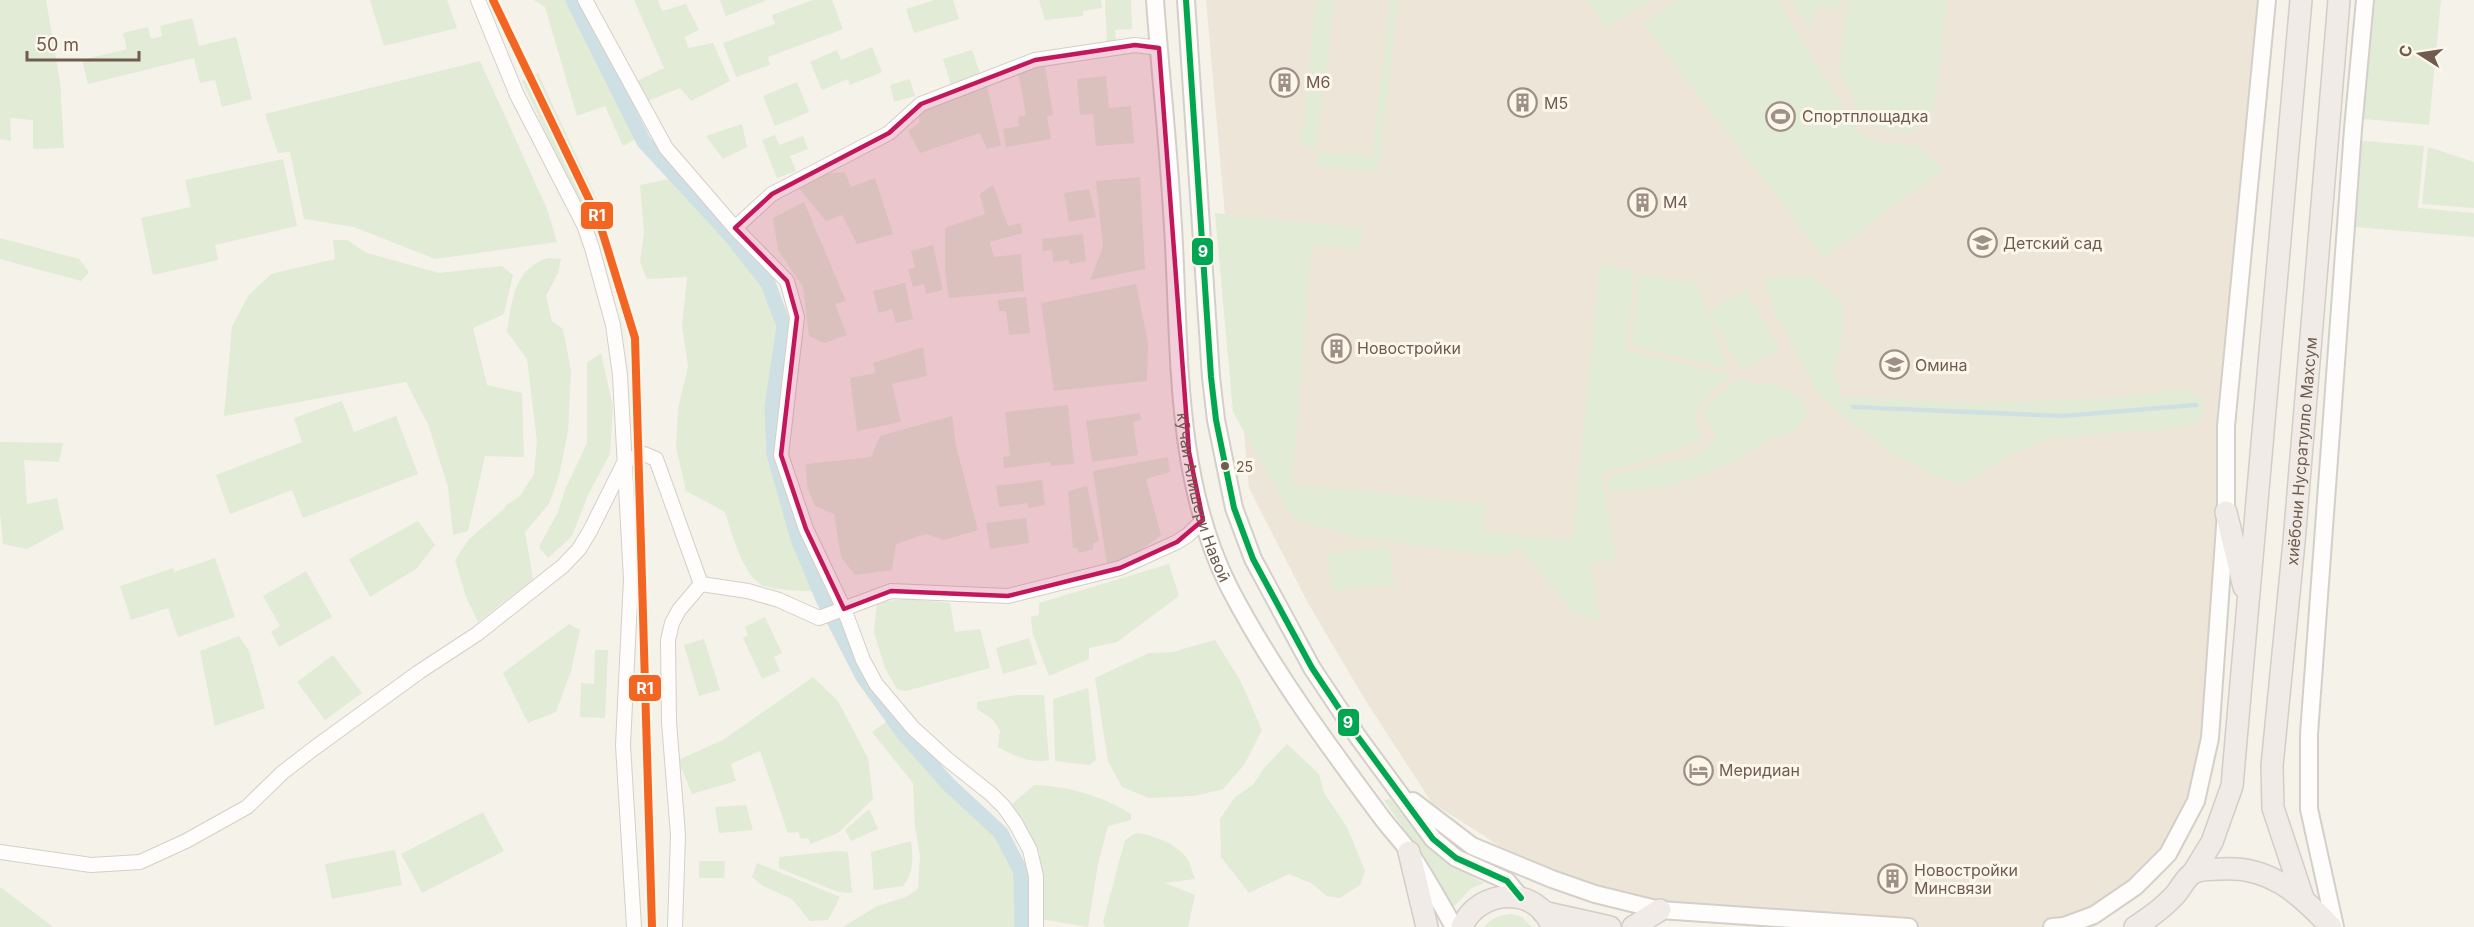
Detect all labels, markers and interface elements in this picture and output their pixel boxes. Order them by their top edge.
scale bar [27,24,140,62]
north arrow [2390,24,2450,84]
text: 50 m [36,34,79,55]
text: С [2394,43,2416,59]
building icon: М6 [1269,66,1301,98]
place label: М6 [1306,72,1330,92]
building icon: М5 [1507,87,1539,119]
place label: М5 [1544,93,1568,113]
sports icon: Спортплощадка [1765,100,1797,132]
place label: Спортплощадка [1802,106,1929,126]
building icon: М4 [1626,186,1658,218]
place label: М4 [1663,192,1688,212]
line badge: R1 [580,201,614,230]
text: R1 [588,205,606,225]
school or university icon: Детский сад [1966,227,1998,259]
place label: Детский сад [2003,233,2102,253]
line badge: 9 [1191,237,1214,266]
text: 9 [1198,241,1208,261]
building icon: Новостройки [1320,332,1352,364]
street label: хиёбони Нусратулло Махсум [2282,336,2321,566]
place label: Новостройки [1357,338,1461,358]
school or university icon: Омина [1878,349,1910,381]
place label: Омина [1915,355,1967,375]
street label: кӯчаи Алишери Навоӣ [1173,412,1235,585]
place label: 25 [1236,458,1253,475]
marker: 25 [1219,460,1231,472]
line badge: R1 [628,674,662,702]
text: R1 [636,678,654,698]
line badge: 9 [1337,708,1360,737]
text: 9 [1343,712,1353,732]
hotel icon: Меридиан [1682,754,1714,786]
place label: Меридиан [1719,760,1800,780]
place label: Новостройки Минсвязи [1914,860,2018,898]
building icon: Новостройки Минсвязи [1877,863,1909,895]

